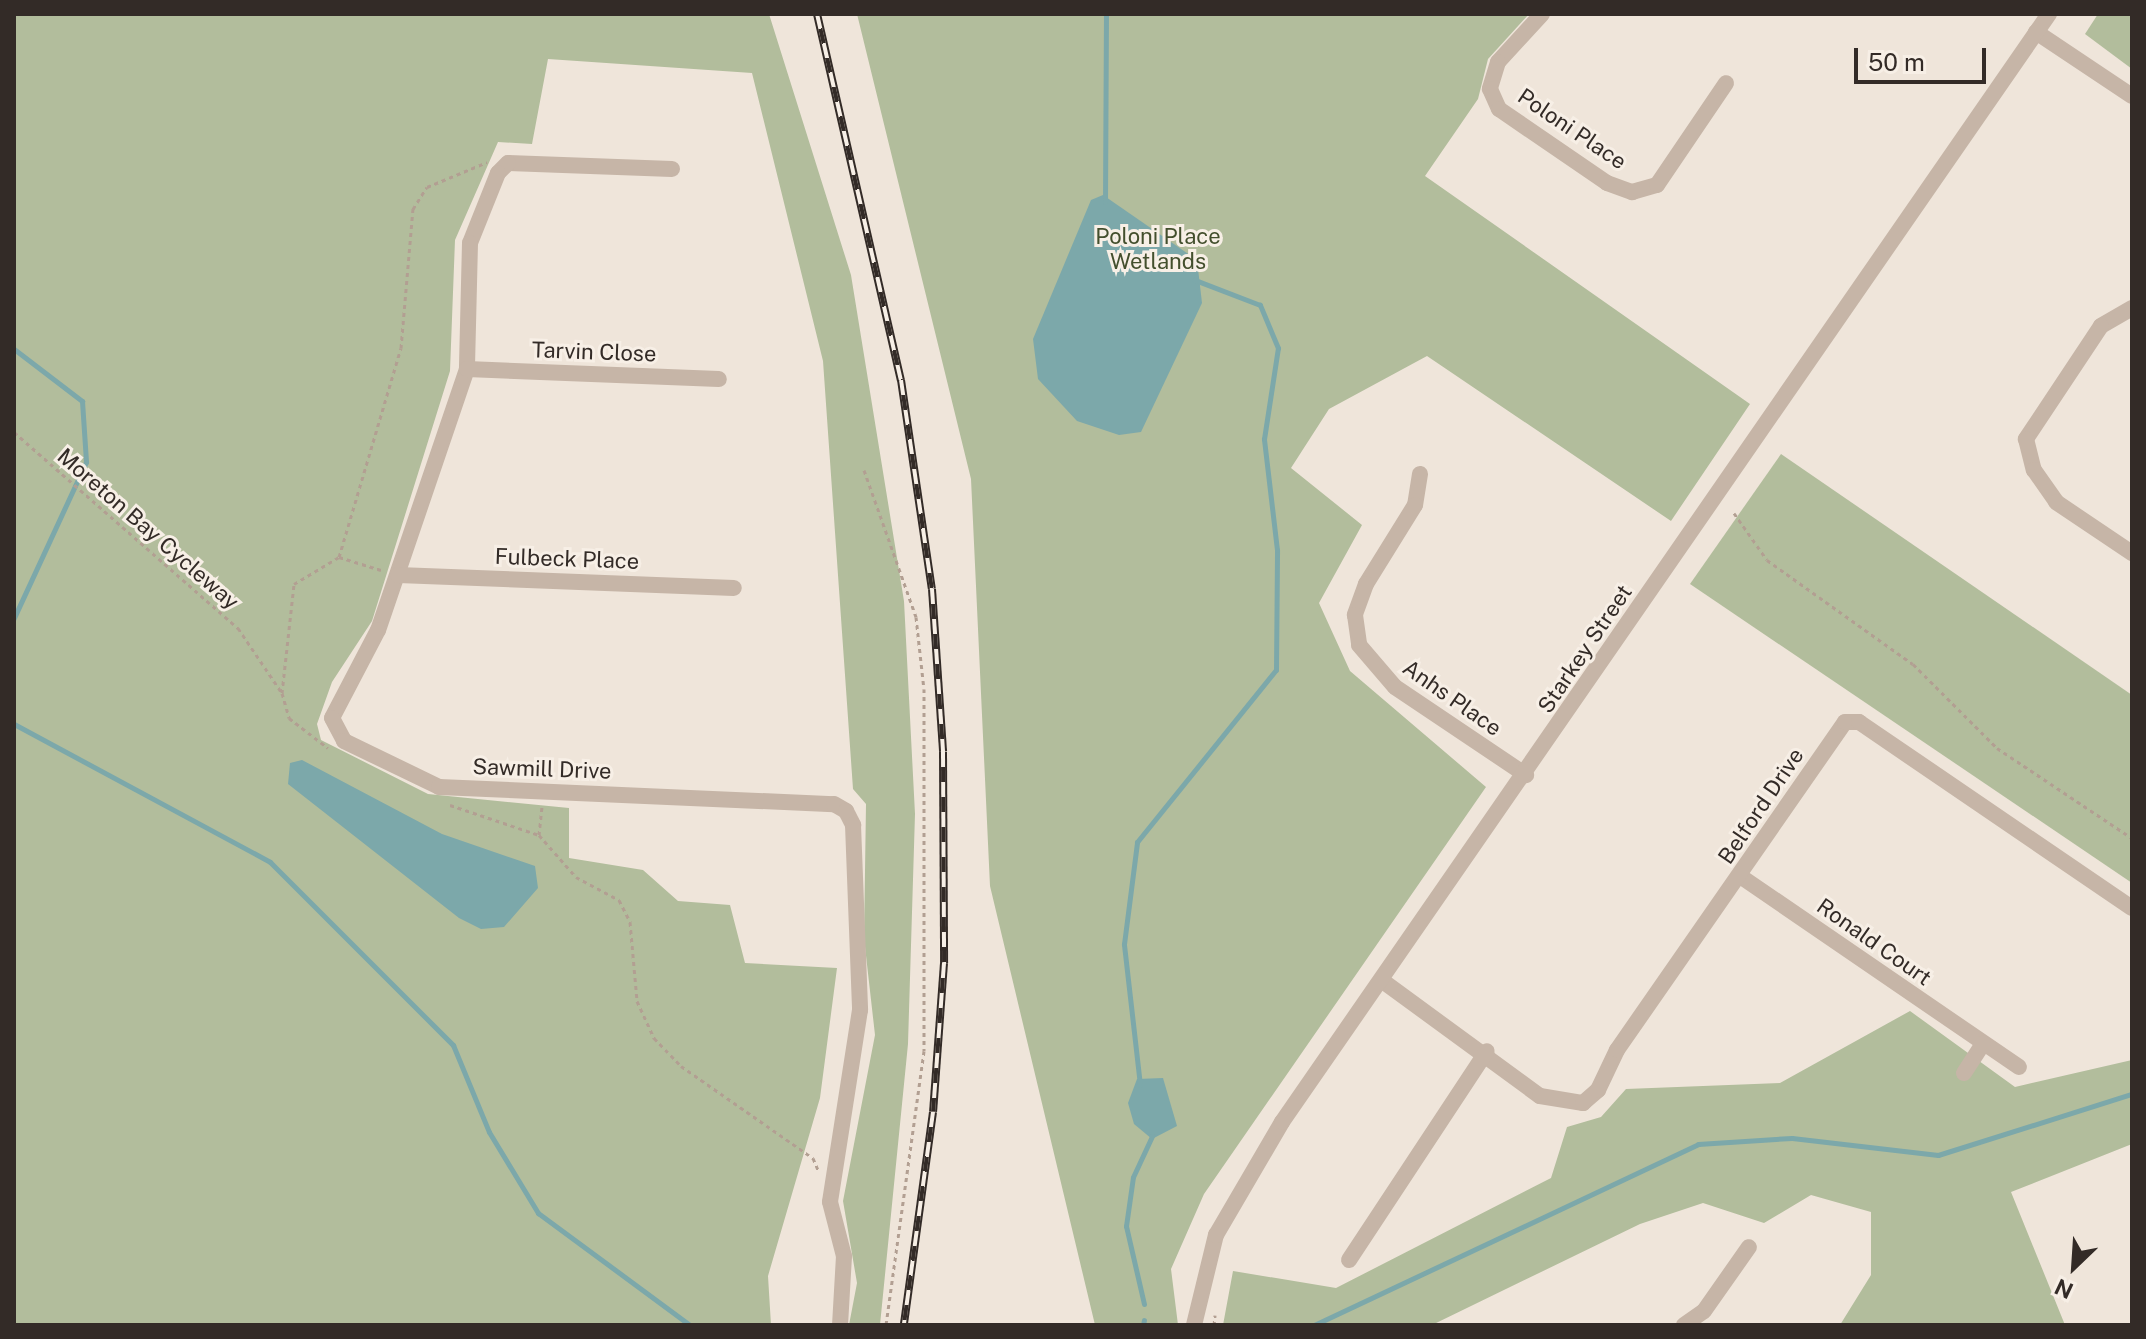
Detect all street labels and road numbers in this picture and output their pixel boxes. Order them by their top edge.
street label: Poloni Place [1513,83,1631,175]
street label: Tarvin Close [531,337,657,367]
street label: Moreton Bay Cycleway [52,443,244,615]
street label: Fulbeck Place [494,543,640,575]
street label: Starkey Street [1532,580,1638,718]
street label: Anhs Place [1398,654,1506,742]
street label: Belford Drive [1713,743,1809,869]
street label: Sawmill Drive [472,753,612,785]
street label: Ronald Court [1812,893,1936,991]

